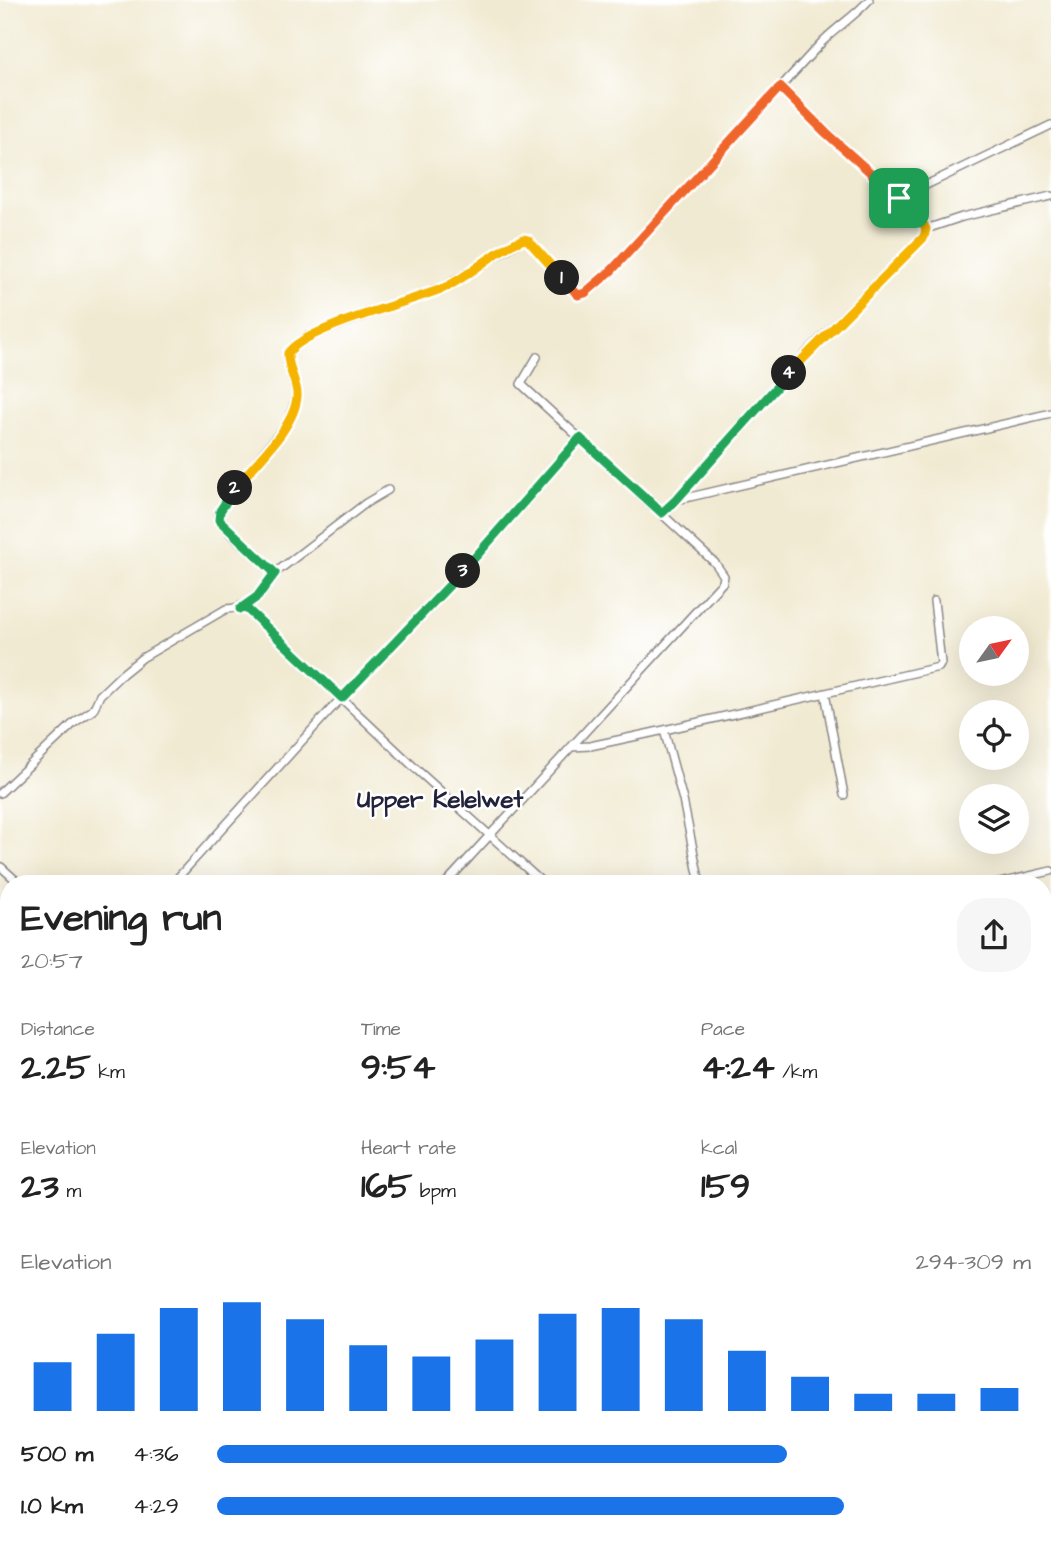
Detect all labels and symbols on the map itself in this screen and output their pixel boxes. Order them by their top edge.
pin [869,168,929,228]
pin: 1 [544,260,580,296]
pin: 4 [772,356,806,390]
pin: 2 [218,470,252,505]
pin: 3 [446,554,480,588]
north arrow [959,616,1029,686]
district label: Upper Kelelwet [357,783,523,817]

